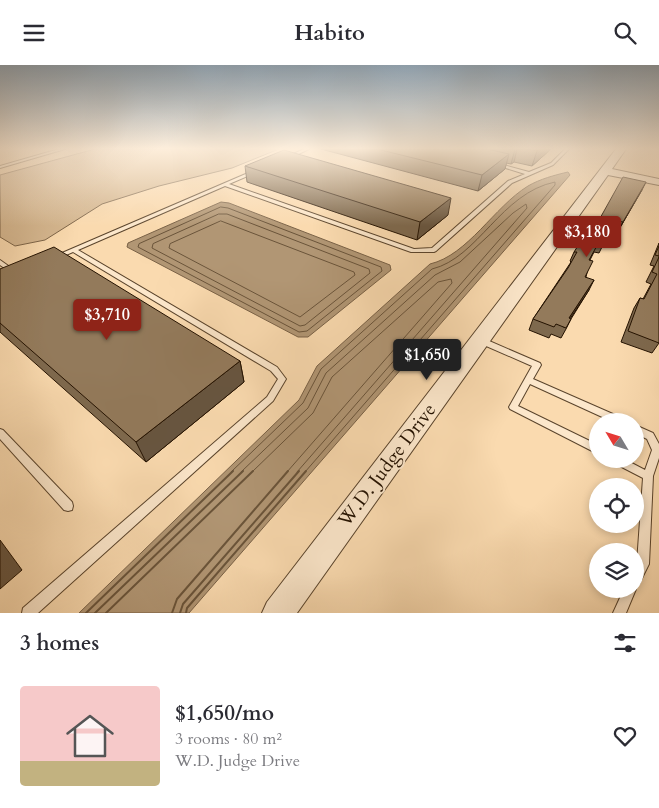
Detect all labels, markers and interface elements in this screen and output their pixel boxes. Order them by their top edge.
text: Habito [294,18,365,48]
icon: menu [20,19,48,47]
icon: search [611,19,639,47]
pin: $3,180 [546,215,628,258]
text: $3,180 [564,221,610,243]
pin: $3,710 [66,299,148,341]
text: $3,710 [84,304,130,326]
pin: $1,650 [386,339,468,381]
text: $1,650 [404,344,450,366]
street label: W.D. Judge Drive [331,398,442,533]
north arrow [589,413,644,467]
map controls [589,413,644,598]
button: locate [589,478,644,533]
button: layers [589,543,644,598]
text: 3 homes [20,629,99,658]
icon: filters [611,629,639,657]
text: $1,650/mo [175,699,274,728]
icon: home [60,706,120,766]
icon: heart [611,722,639,750]
text: 3 rooms · 80 m² [175,728,282,750]
text: W.D. Judge Drive [175,750,300,772]

